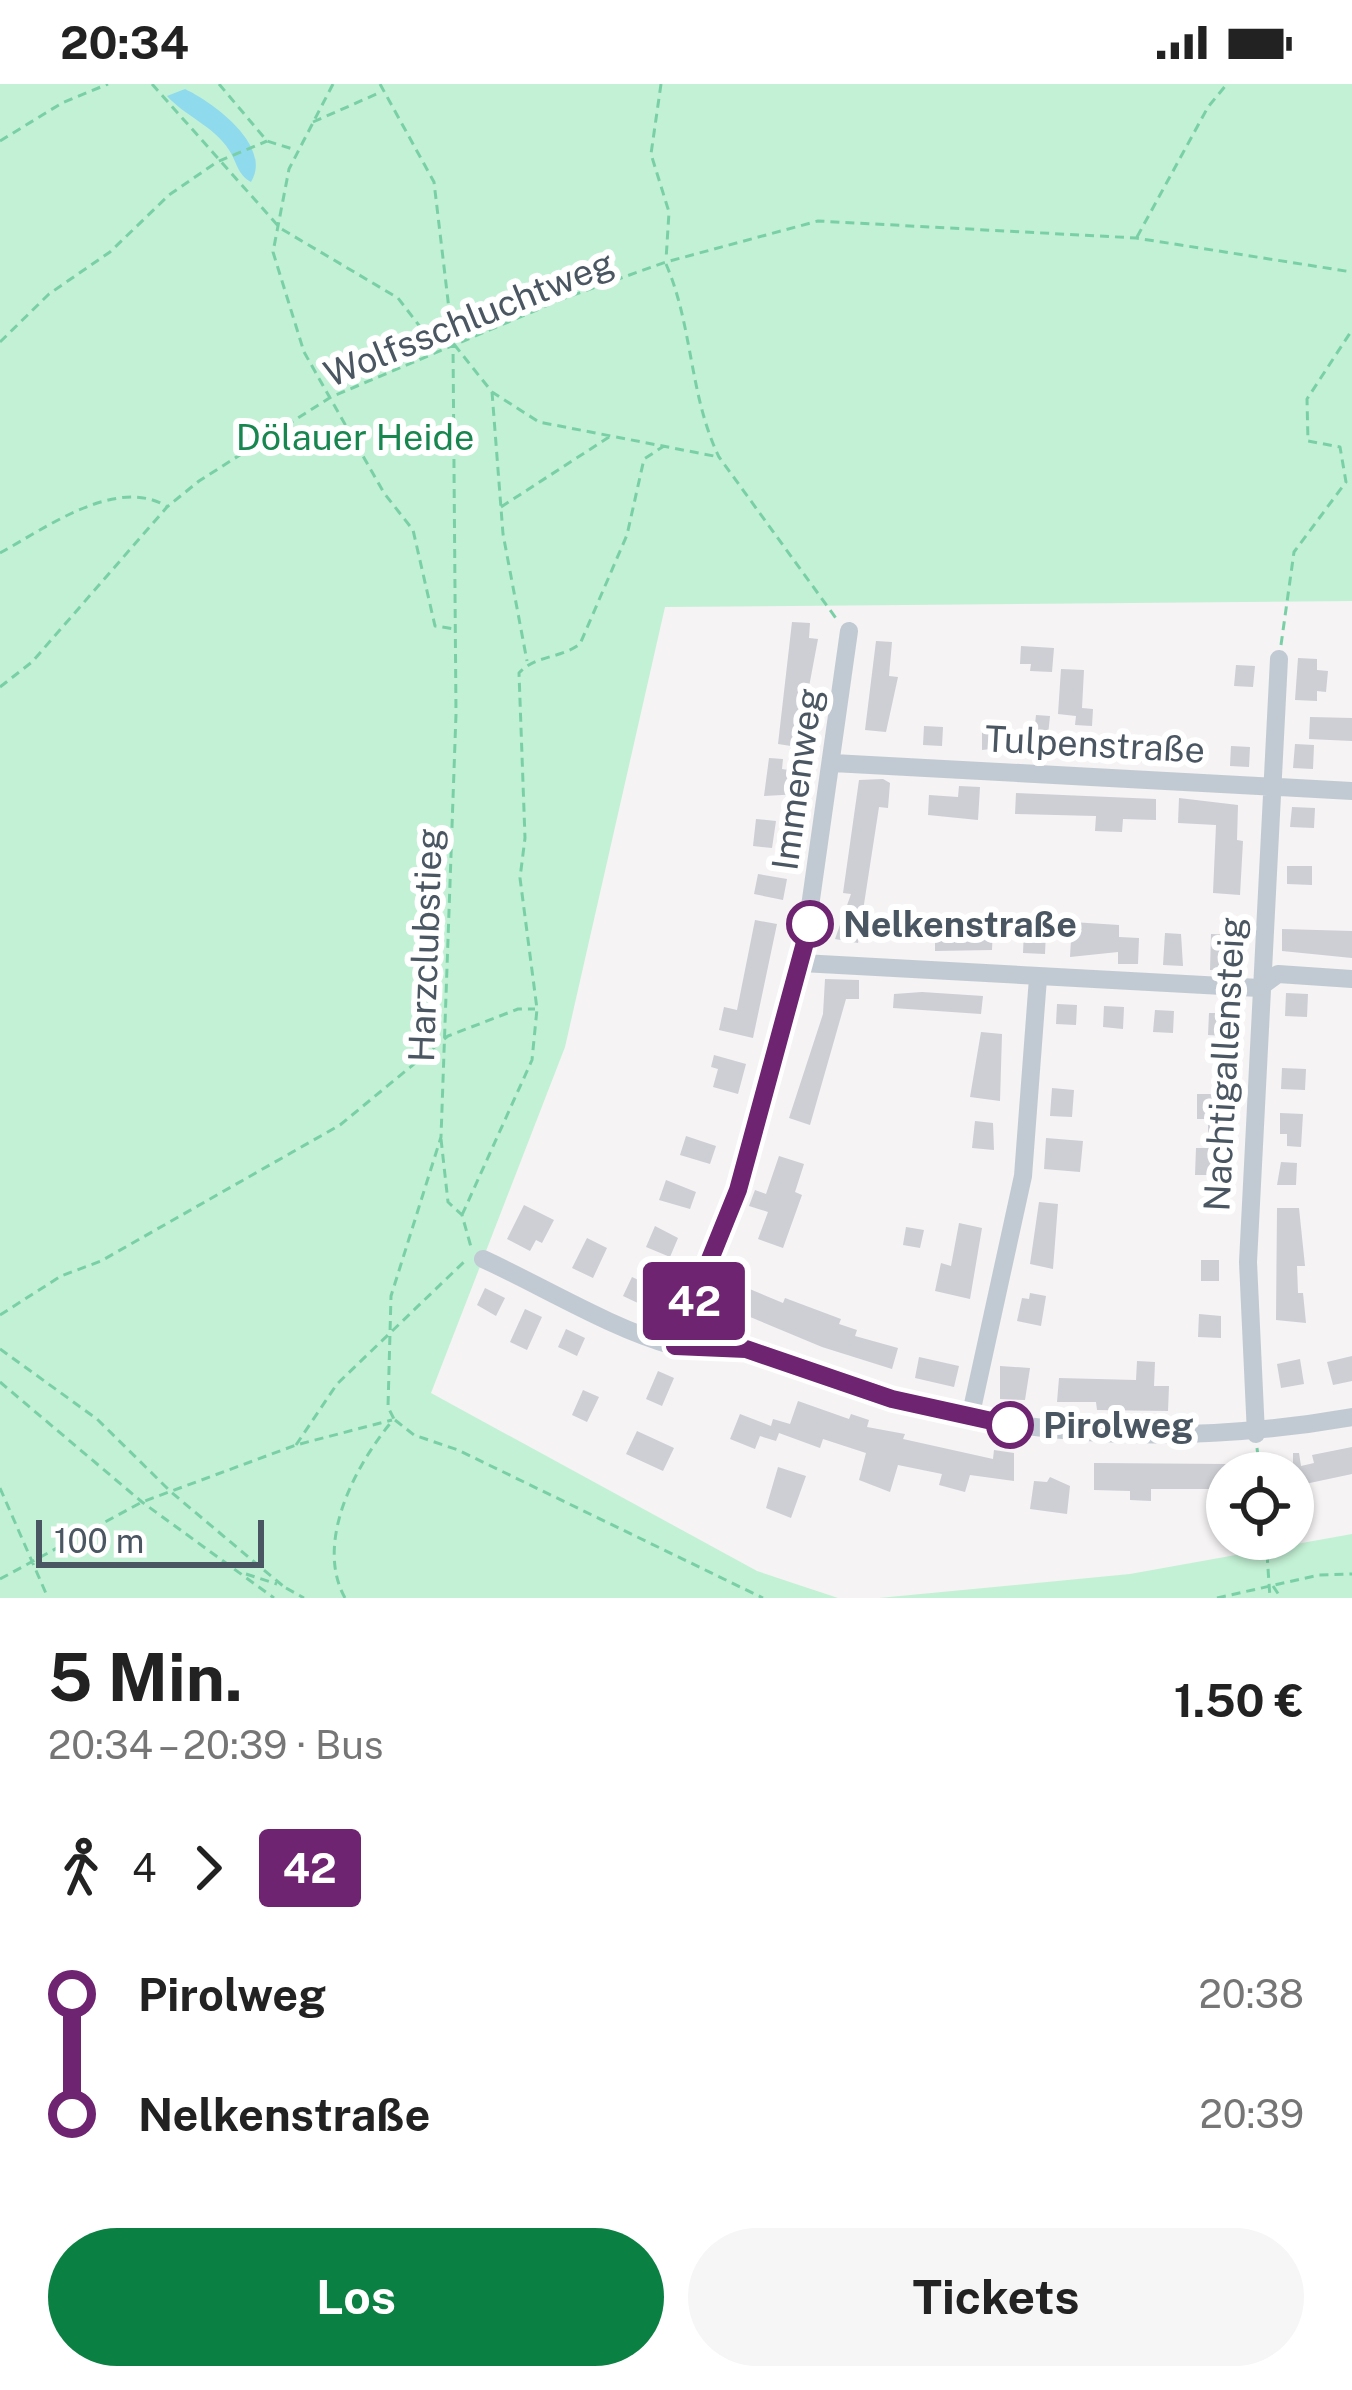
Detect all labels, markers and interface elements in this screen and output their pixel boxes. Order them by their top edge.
text: 20:34 [60,16,189,69]
street label: Wolfsschluchtweg [318,241,620,395]
park label: Dölauer Heide [236,416,474,458]
street label: Immenweg [763,685,831,873]
street label: Tulpenstraße [984,717,1206,771]
street label: Harzclubstieg [400,827,450,1063]
marker: Nelkenstraße [788,902,832,946]
place label: Nelkenstraße [843,903,1077,945]
street label: Nachtigallensteig [1195,915,1253,1213]
line badge: 42 [640,1262,748,1340]
text: 42 [667,1276,721,1325]
marker: Pirolweg [988,1403,1032,1447]
place label: Pirolweg [1043,1404,1194,1446]
map controls [1206,1452,1314,1560]
button: locate [1206,1452,1314,1560]
scale bar [36,1514,264,1567]
text: 100 m [54,1522,144,1560]
text: 5 Min. [48,1638,243,1716]
text: 1.50 € [1174,1674,1304,1727]
text: 20:34 – 20:39 · Bus [48,1722,384,1768]
icon: walk [48,1835,114,1901]
icon: forward [175,1835,241,1901]
text: 42 [283,1843,337,1892]
text: 4 [132,1845,157,1891]
text: Pirolweg [138,1968,326,2021]
text: 20:38 [1199,1971,1304,2017]
text: Nelkenstraße [138,2088,430,2141]
text: 20:39 [1199,2091,1304,2137]
button: Los [48,2228,664,2366]
button: Tickets [688,2228,1304,2366]

